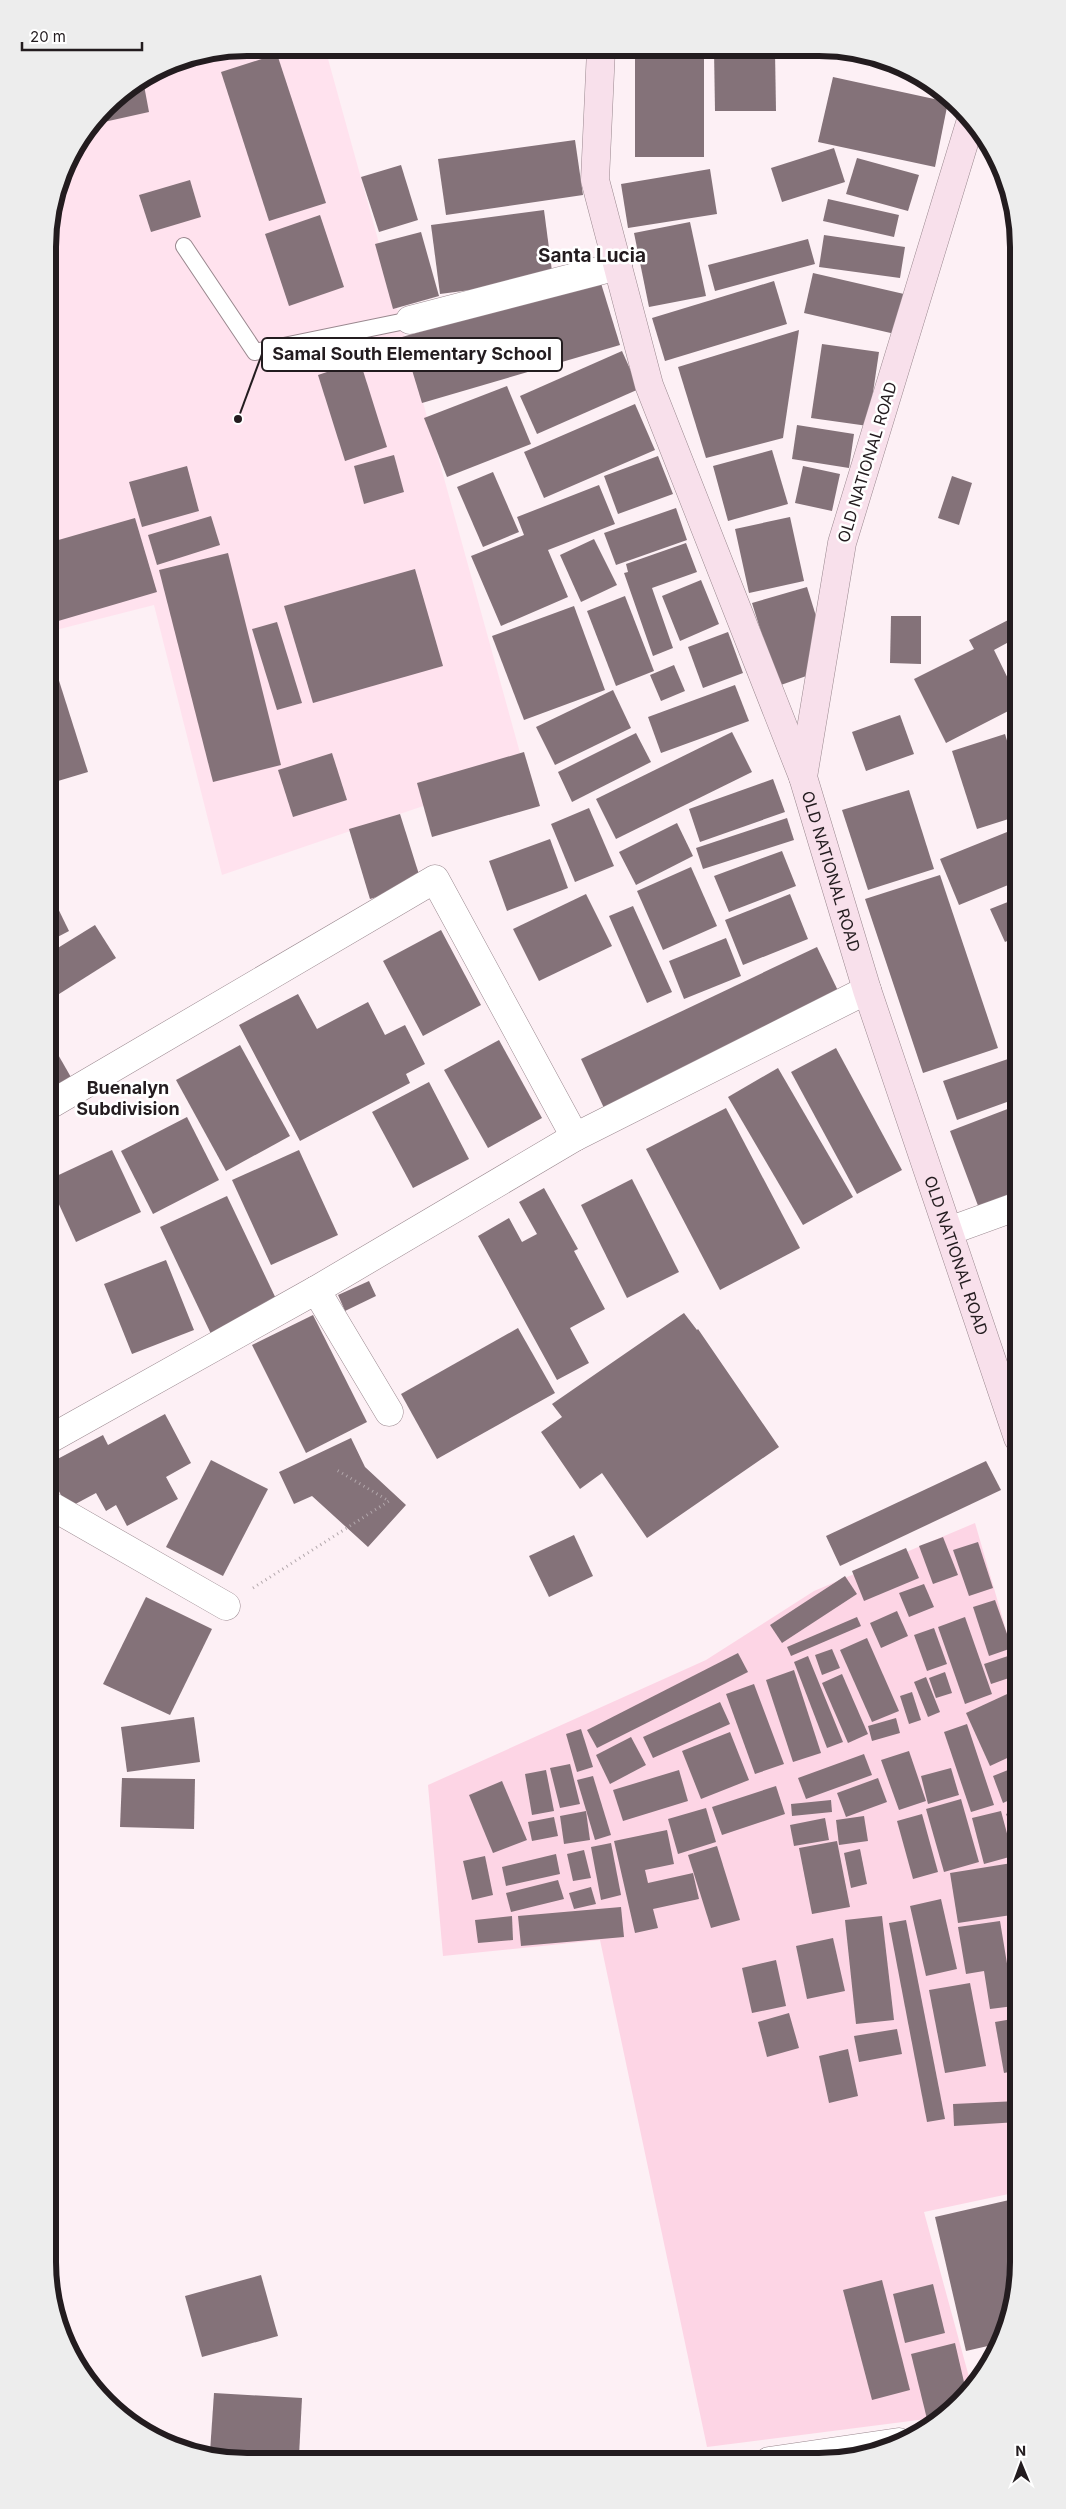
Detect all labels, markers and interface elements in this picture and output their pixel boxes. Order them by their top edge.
scale bar [22,20,142,52]
text: 20 m [30,27,66,46]
district label: Santa Lucia [538,244,646,267]
callout: Samal South Elementary School [262,338,562,371]
text: Samal South Elementary School [272,343,552,364]
street label: OLD NATIONAL ROAD [833,379,901,545]
street label: OLD NATIONAL ROAD [798,788,865,954]
district label: Buenalyn Subdivision [76,1077,180,1119]
street label: OLD NATIONAL ROAD [920,1173,993,1338]
north arrow [996,2439,1046,2489]
text: N [1015,2442,1026,2459]

